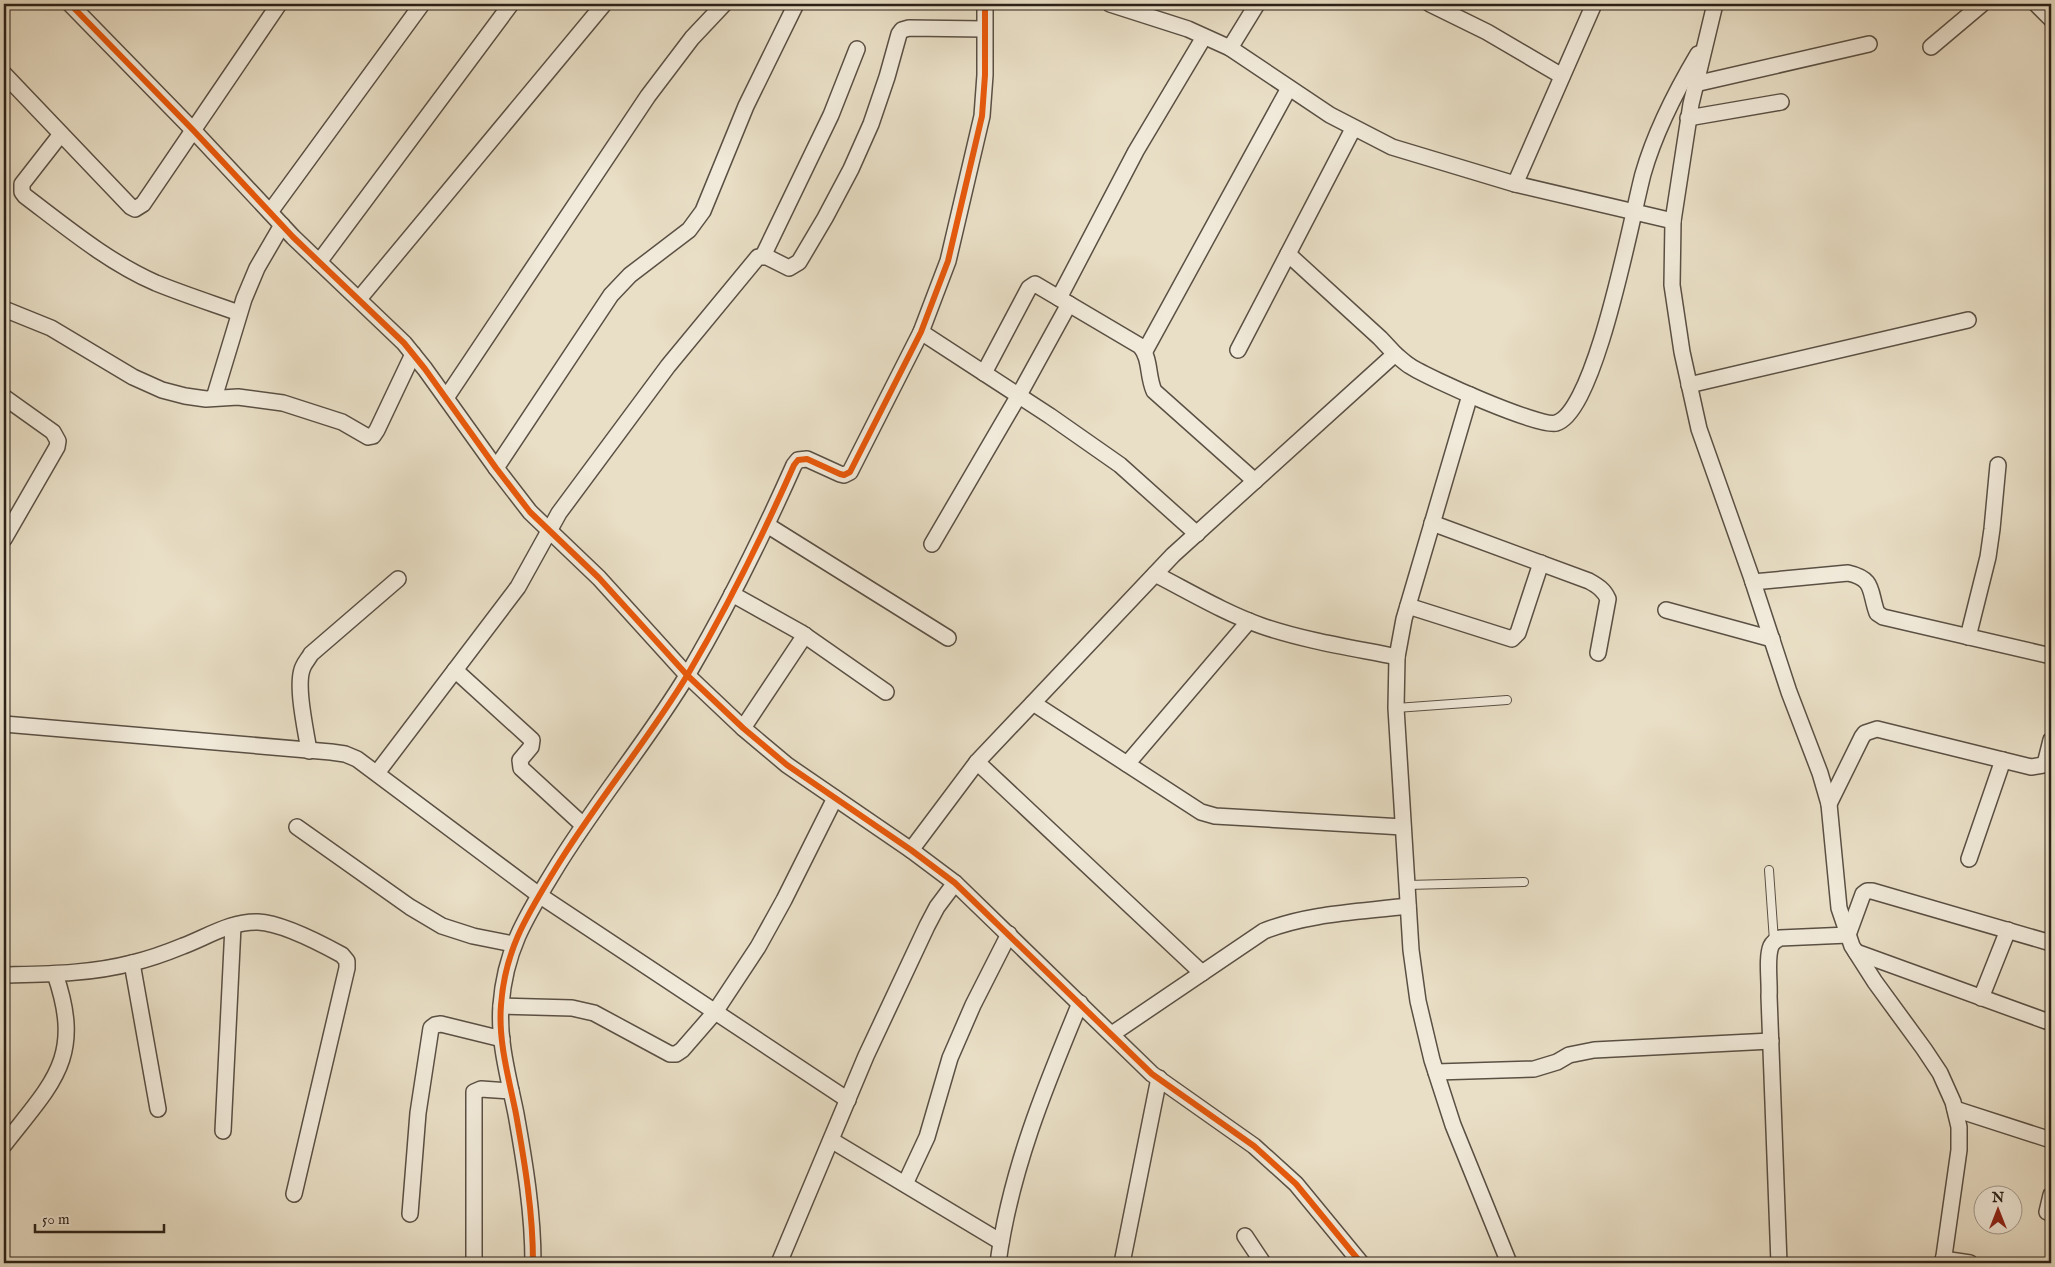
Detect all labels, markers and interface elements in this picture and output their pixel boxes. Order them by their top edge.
north arrow [1972,1184,2022,1234]
text: N [1991,1189,2004,1207]
scale bar [35,1202,164,1234]
text: 50 m [42,1210,70,1229]

